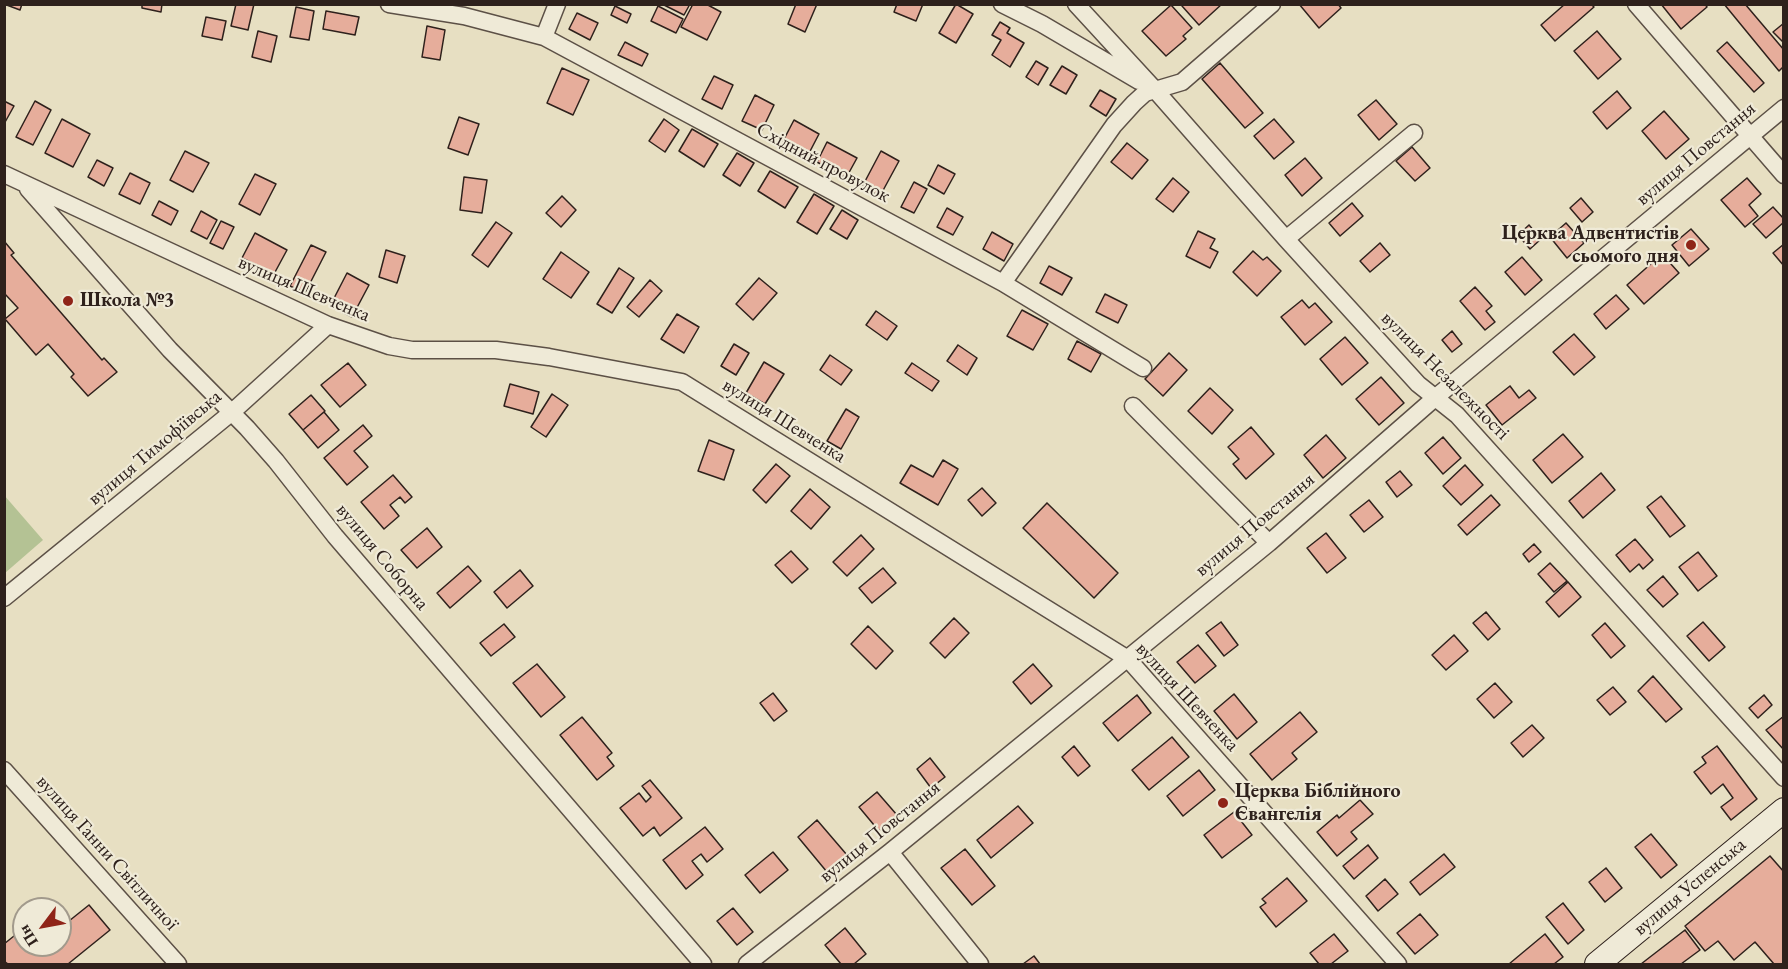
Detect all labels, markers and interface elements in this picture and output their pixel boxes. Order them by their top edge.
street label: вулиця Повстання [1631,97,1761,211]
street label: Східний провулок [752,118,894,208]
place label: Церква Адвентистів сьомого дня [1502,222,1679,269]
marker: Церква Адвентистів сьомого дня [1684,238,1698,252]
street label: вулиця Шевченка [234,250,374,328]
place label: Школа №3 [80,289,174,313]
marker: Школа №3 [61,294,75,308]
street label: вулиця Незалежності [1376,307,1514,445]
street label: вулиця Шевченка [718,373,850,469]
street label: вулиця Тимофіївська [83,385,227,511]
street label: вулиця Повстання [1190,468,1320,582]
street label: вулиця Соборна [330,499,434,615]
street label: вулиця Шевченка [1130,637,1244,757]
street label: вулиця Ганни Світличної [31,770,183,936]
street label: вулиця Повстання [815,776,945,888]
place label: Церква Біблійного Євангелія [1235,780,1400,827]
marker: Церква Біблійного Євангелія [1216,796,1230,810]
street label: вулиця Успенська [1629,833,1751,941]
north arrow [12,897,72,957]
text: Пн [13,921,43,951]

